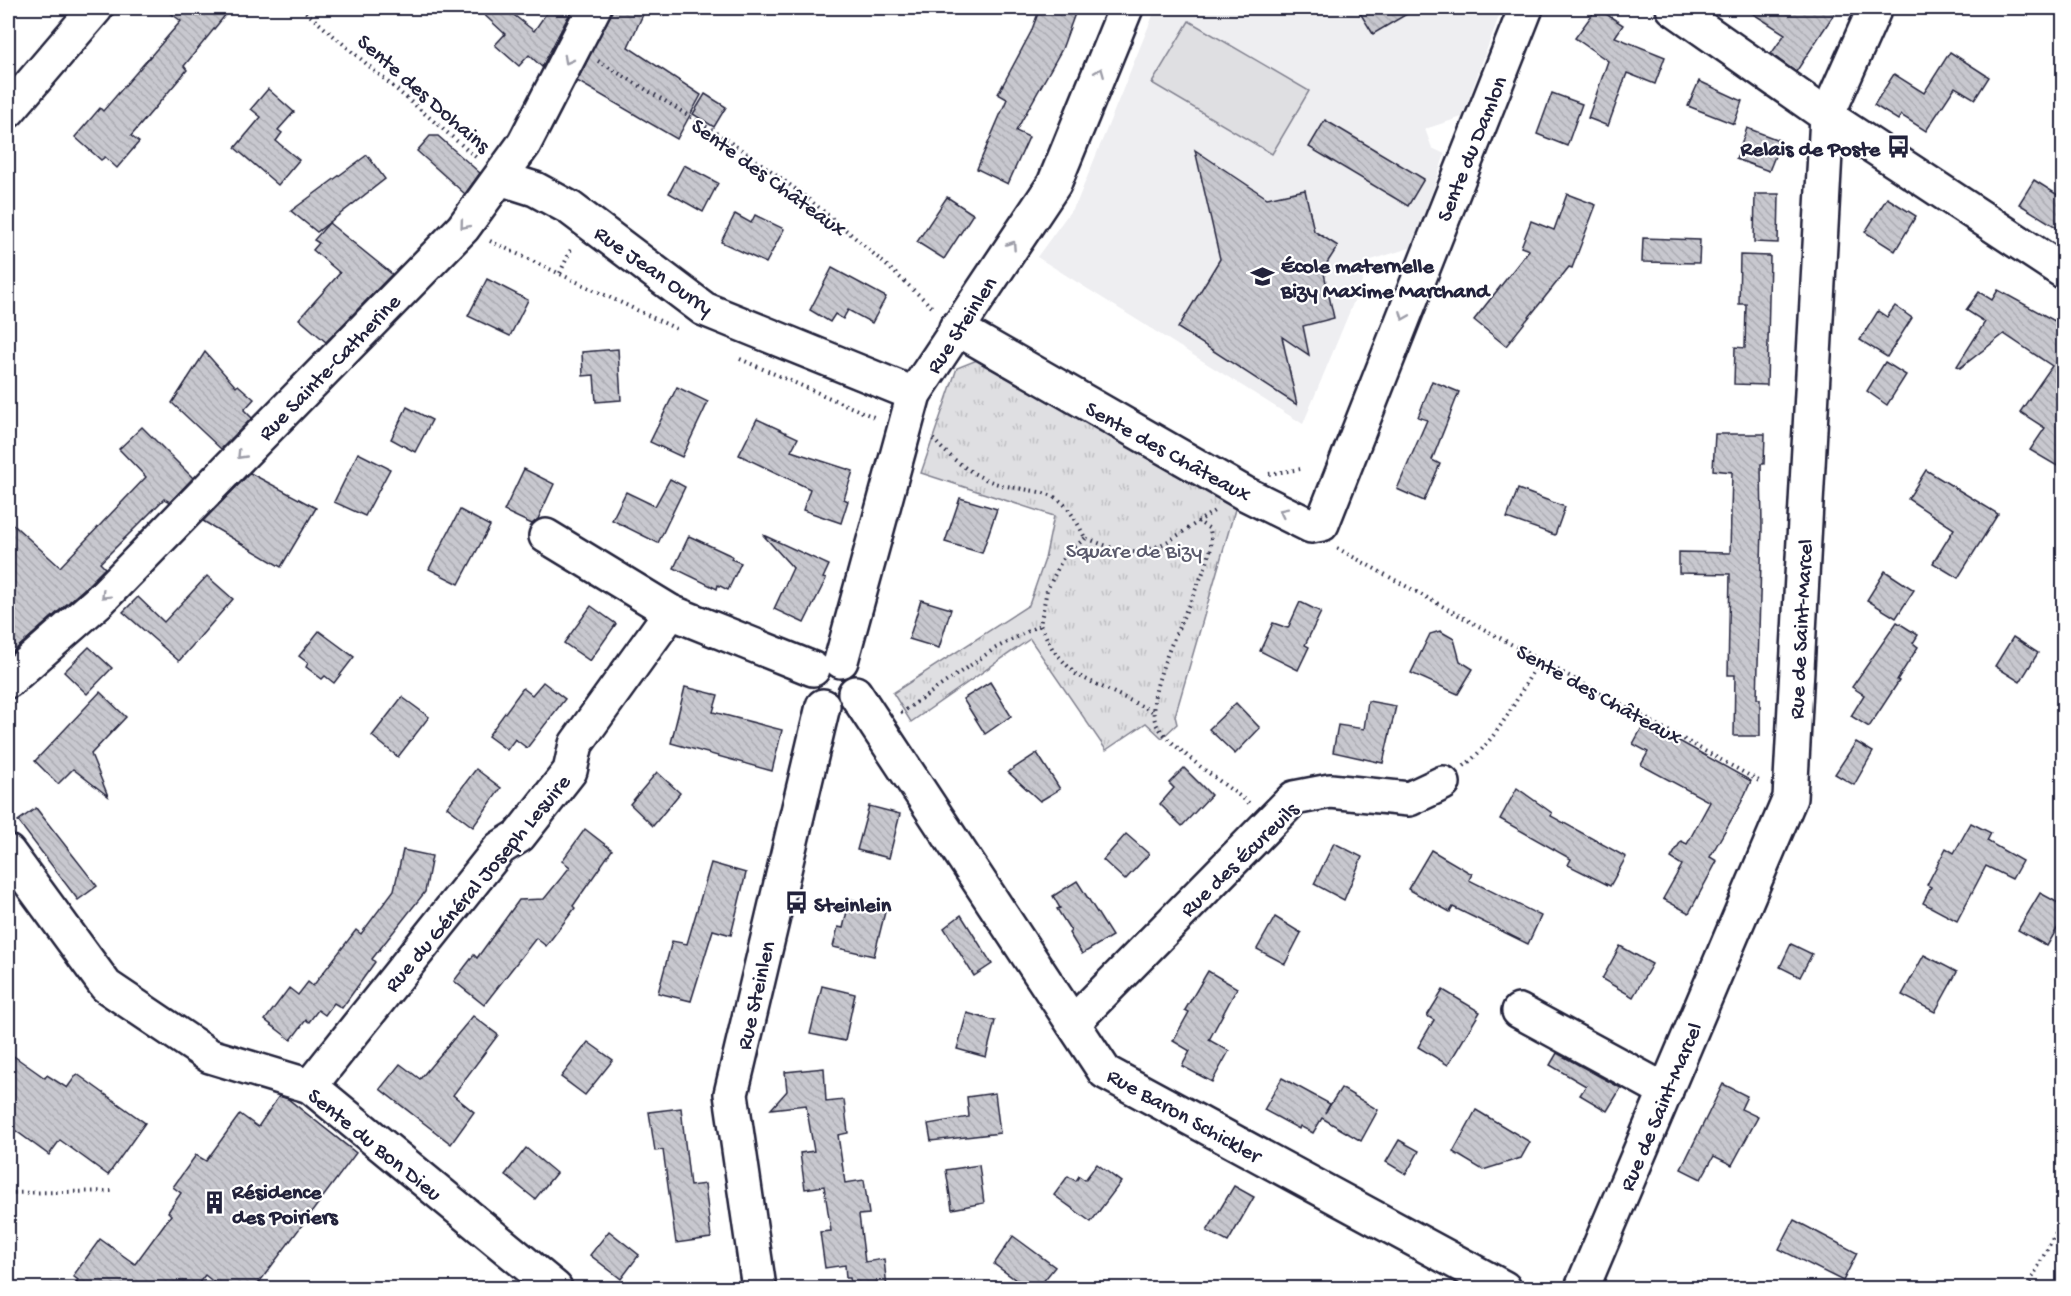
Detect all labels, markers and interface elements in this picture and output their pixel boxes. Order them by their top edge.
street label: Sente des Dohains [350,30,495,161]
one-way arrow [564,53,575,64]
one-way arrow [1093,68,1105,79]
street label: Sente du Damlon [1433,72,1515,226]
street label: Sente des Châteaux [685,114,851,245]
bus stop icon: Relais de Poste [1885,134,1911,160]
place label: Relais de Poste [1740,138,1881,164]
one-way arrow [461,218,472,229]
street label: Rue Jean Ourry [588,222,717,323]
one-way arrow [1005,241,1016,252]
place label: École maternelle Bizy Maxime Marchand [1280,255,1491,306]
school or university icon: École maternelle Bizy Maxime Marchand [1250,264,1276,290]
street label: Rue Steinlen [922,272,1005,380]
street label: Rue Sainte-Catherine [254,290,408,448]
one-way arrow [1399,310,1411,321]
street label: Sente des Châteaux [1080,397,1255,510]
one-way arrow [237,449,248,459]
one-way arrow [1278,507,1289,519]
street label: Rue de Saint-Marcel [1785,538,1821,720]
park label: Square de Bizy [1066,540,1202,566]
one-way arrow [101,587,112,598]
street label: Sente des Châteaux [1511,640,1686,753]
street label: Rue du Général Joseph Lesuire [380,770,578,999]
street label: Rue des Écureuils [1176,797,1306,924]
bus stop icon: Steinlein [783,890,809,916]
place label: Steinlein [814,894,892,920]
street label: Rue Steinlen [733,938,783,1053]
street label: Rue de Saint-Marcel [1615,1019,1710,1196]
street label: Rue Baron Schickler [1101,1064,1267,1172]
street label: Sente du Bon Dieu [301,1084,446,1208]
place label: Résidence des Poiriers [231,1181,340,1232]
building icon: Résidence des Poiriers [201,1190,227,1216]

